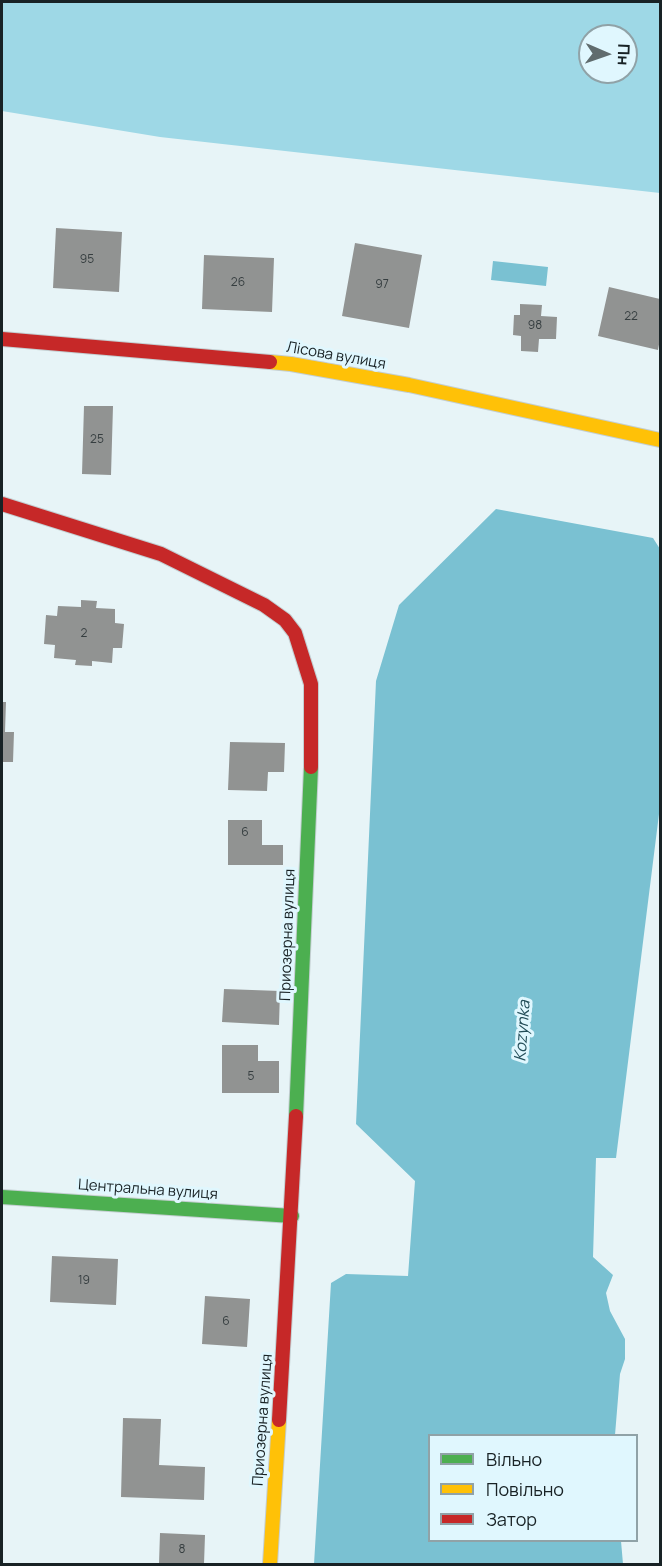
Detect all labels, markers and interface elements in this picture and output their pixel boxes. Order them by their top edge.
north arrow [578,24,638,84]
text: Пн [613,43,635,66]
house number: 95 [80,253,94,267]
house number: 26 [231,276,245,290]
house number: 97 [375,278,389,292]
house number: 22 [624,310,638,324]
house number: 98 [528,319,542,333]
street label: Лісова вулиця [285,338,387,374]
house number: 25 [90,433,104,447]
house number: 2 [81,627,87,641]
house number: 6 [241,826,249,840]
street label: Приозерна вулиця [277,869,299,1001]
water label: Kozynka [511,1000,535,1062]
house number: 5 [248,1070,254,1084]
street label: Центральна вулиця [77,1176,219,1204]
house number: 19 [78,1274,90,1288]
house number: 6 [222,1315,230,1329]
street label: Приозерна вулиця [249,1353,277,1487]
legend [428,1434,638,1542]
text: Вільно [486,1447,542,1471]
text: Повільно [486,1477,564,1501]
text: Затор [486,1507,537,1531]
house number: 8 [179,1543,185,1557]

